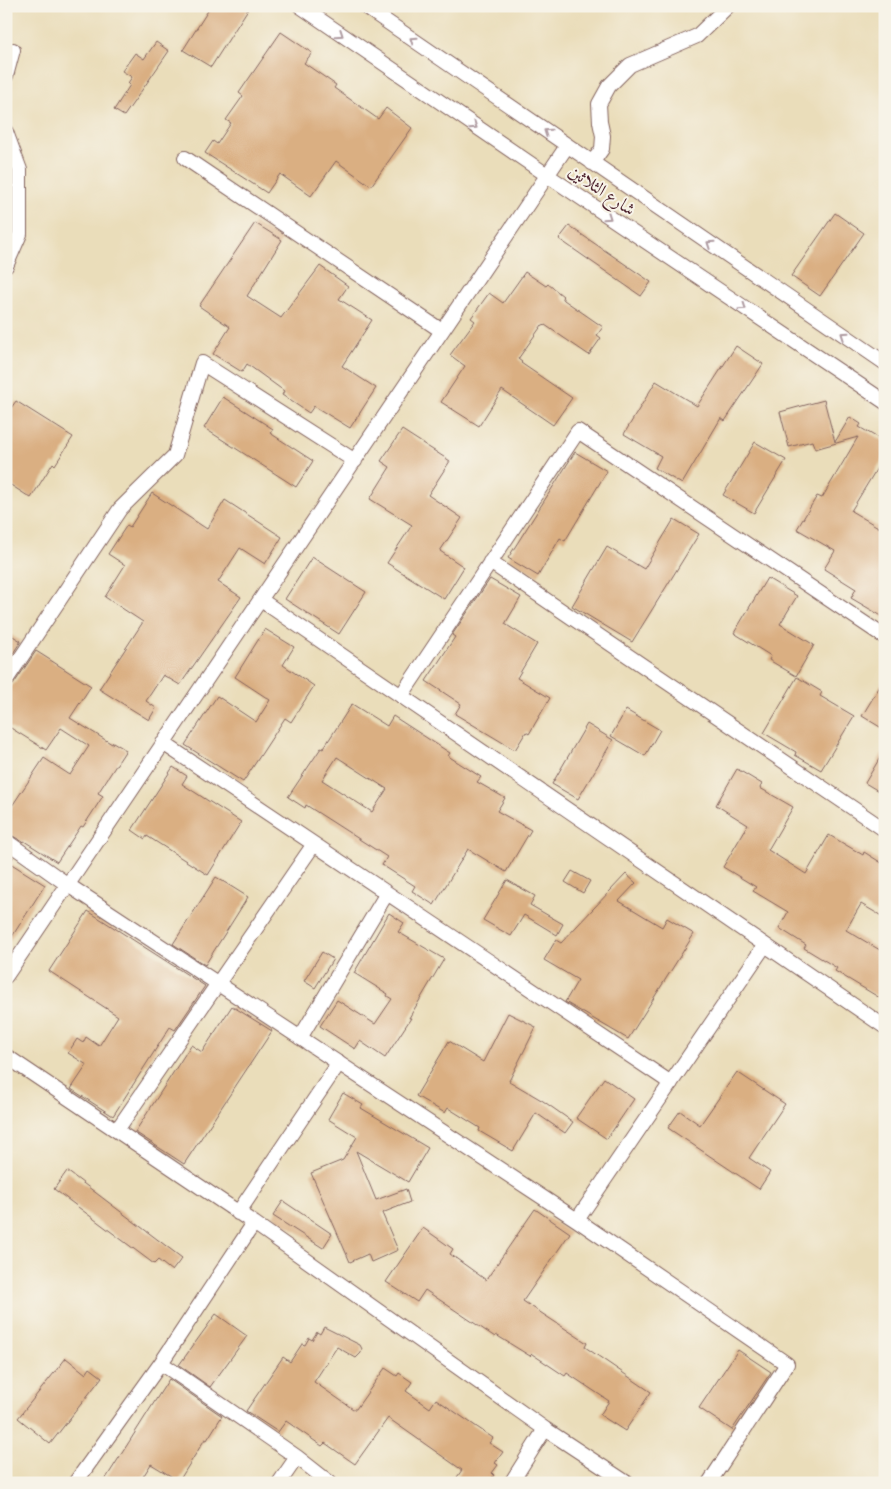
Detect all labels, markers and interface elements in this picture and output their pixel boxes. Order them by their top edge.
one-way arrow [334,28,344,37]
one-way arrow [410,37,419,46]
one-way arrow [469,119,478,129]
one-way arrow [543,129,553,138]
street label: شارع الثلاثين [562,160,640,224]
one-way arrow [603,211,612,220]
one-way arrow [707,241,716,250]
one-way arrow [738,301,747,310]
one-way arrow [841,332,850,341]

